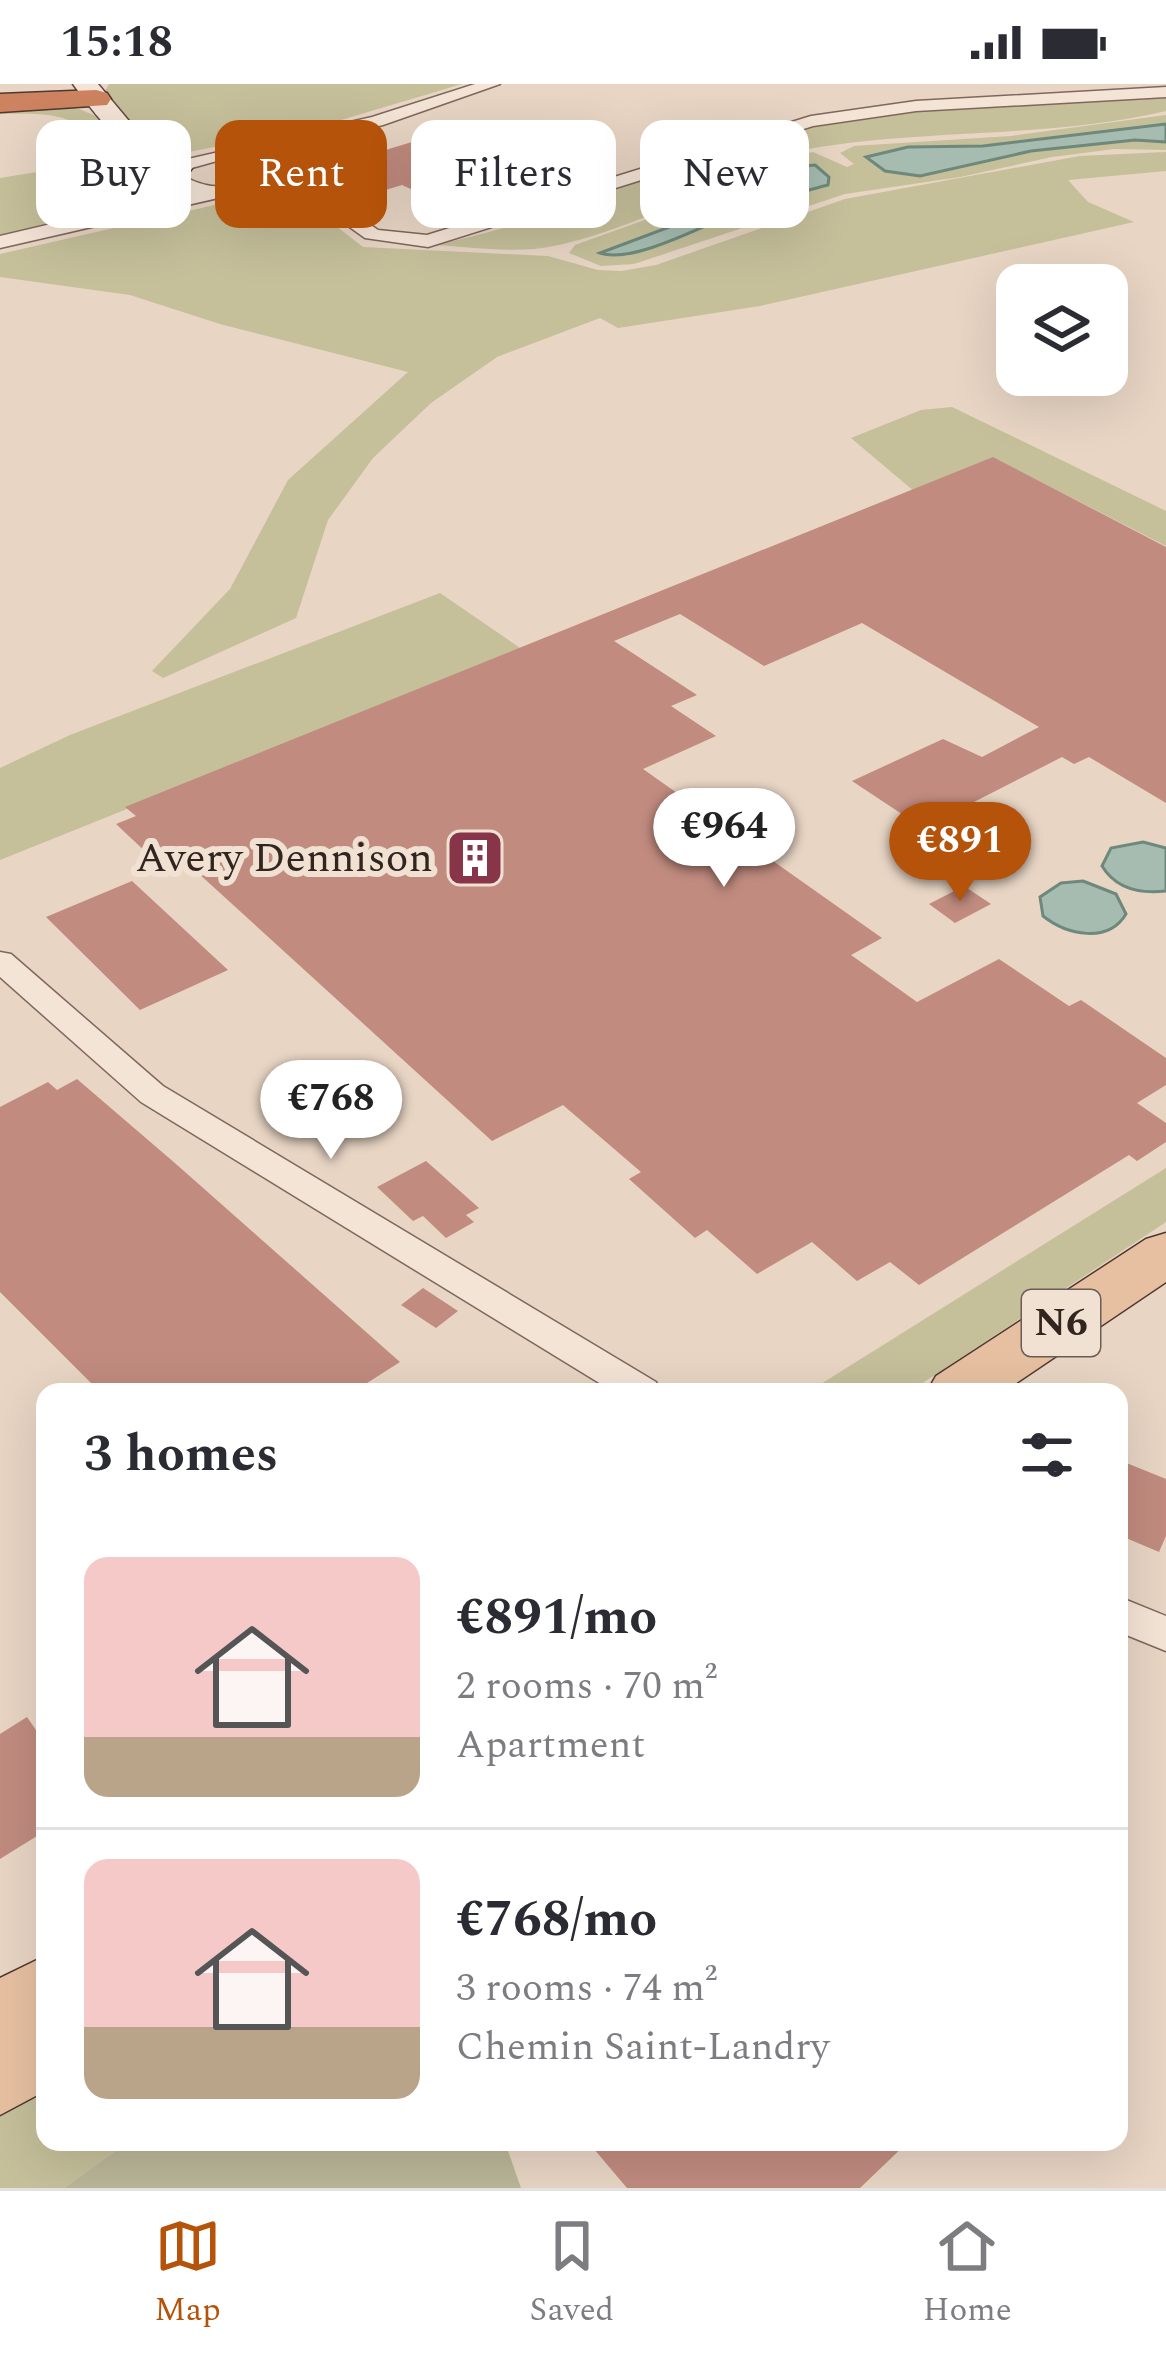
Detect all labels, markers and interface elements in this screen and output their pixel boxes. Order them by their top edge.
text: 15:18 [60,8,173,77]
chip: Buy [36,120,191,228]
chip: Rent [215,120,387,228]
chip: Filters [411,120,616,228]
chip: New [640,120,809,228]
map controls [996,264,1128,396]
button: layers [996,264,1128,396]
pin: €964 [653,788,795,890]
text: €964 [680,797,768,856]
pin: €891 [889,802,1031,904]
text: €891 [916,811,1004,870]
place label: Avery Dennison [135,827,433,890]
building icon: Avery Dennison [444,827,506,889]
pin: €768 [260,1060,402,1162]
text: €768 [287,1069,375,1128]
road number: N6 [1022,1290,1100,1356]
text: 3 homes [84,1416,278,1494]
icon: filters [1014,1422,1080,1488]
text: €891/mo [456,1579,657,1657]
icon: home [180,1605,324,1749]
text: 2 rooms · 70 m² [456,1657,717,1716]
text: Apartment [456,1716,645,1775]
text: €768/mo [456,1881,657,1959]
icon: home [180,1907,324,2051]
text: 3 rooms · 74 m² [456,1959,717,2018]
text: Chemin Saint-Landry [456,2018,829,2077]
tab: Map [154,2213,221,2335]
tab: Saved [529,2213,614,2335]
tab: Home [923,2213,1012,2335]

